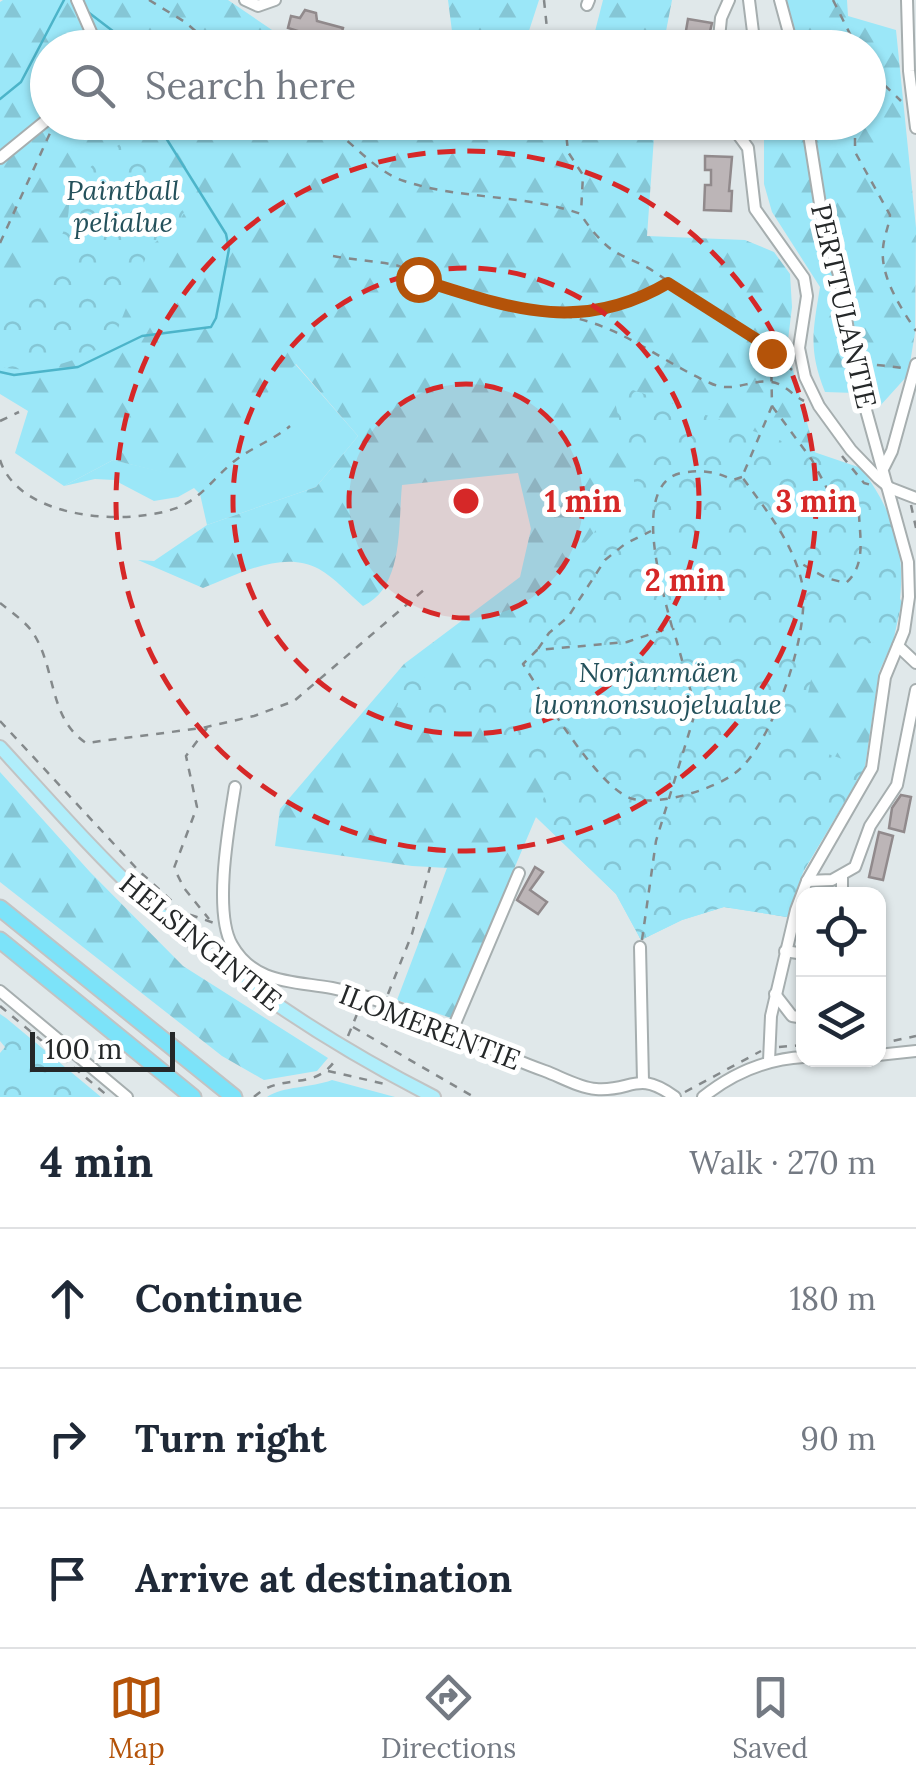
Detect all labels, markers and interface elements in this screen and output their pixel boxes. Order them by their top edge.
search box [30,30,886,140]
icon: search [65,58,120,113]
text: Search here [145,61,356,109]
park label: Paintball pelialue [66,172,180,240]
street label: PERTTULANTIE [803,200,885,412]
route start [396,257,442,303]
route end [749,331,795,377]
text: 1 min [545,482,621,520]
text: 3 min [775,482,857,520]
centre of rings [448,483,484,519]
text: 2 min [645,561,725,599]
park label: Norjanmäen luonnonsuojelualue [534,654,782,722]
street label: HELSINGINTIE [112,866,290,1018]
map controls [796,887,886,1067]
button: locate [796,887,886,977]
street label: ILOMERENTIE [334,976,526,1078]
button: layers [796,977,886,1067]
scale bar [30,1027,175,1072]
text: 100 m [45,1031,122,1067]
text: 4 min [40,1135,153,1189]
text: Walk · 270 m [689,1142,876,1183]
icon: ahead [40,1271,95,1326]
text: Continue [135,1274,303,1322]
text: 180 m [789,1278,876,1319]
icon: right [40,1411,95,1466]
text: Turn right [135,1414,326,1462]
text: 90 m [801,1418,876,1459]
icon: arrive [40,1551,95,1606]
text: Arrive at destination [135,1554,512,1602]
tab: Map [108,1670,165,1766]
tab: Directions [381,1670,516,1766]
tab: Saved [732,1670,808,1766]

